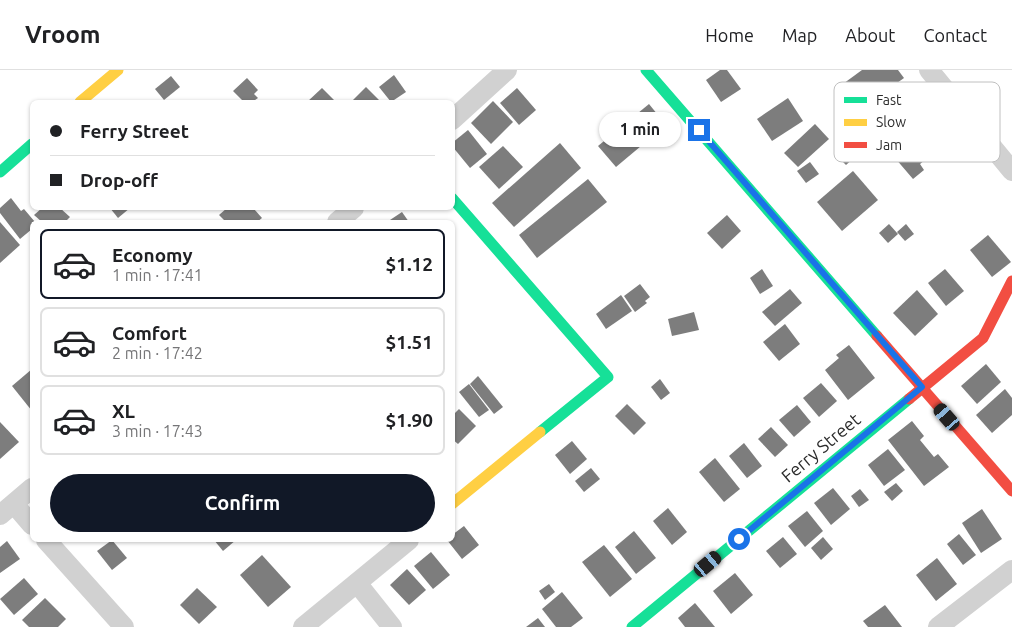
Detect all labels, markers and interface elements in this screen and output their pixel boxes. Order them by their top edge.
text: Vroom [25,21,101,48]
text: Home [705,25,754,45]
text: Map [782,25,817,45]
text: About [845,25,895,45]
text: Contact [923,25,987,45]
legend [834,82,1000,162]
text: Fast [876,92,902,108]
callout: 1 min [599,112,682,148]
text: Slow [876,114,906,130]
route end [688,119,710,141]
text: Ferry Street [80,120,189,142]
text: 1 min [620,120,660,138]
text: Jam [876,137,902,153]
text: Drop-off [80,169,158,191]
icon: car [52,242,97,287]
text: Economy [112,244,193,266]
text: $1.12 [385,253,433,275]
text: 1 min · 17:41 [112,266,203,284]
icon: car [52,320,97,365]
text: Comfort [112,322,187,344]
text: $1.51 [385,331,433,353]
text: 2 min · 17:42 [112,344,203,362]
icon: car [52,398,97,443]
text: XL [112,400,135,422]
car [931,401,962,433]
text: $1.90 [385,409,433,431]
street label: Ferry Street [777,409,864,486]
text: 3 min · 17:43 [112,422,203,440]
button: Confirm [50,474,435,532]
route start [728,528,750,550]
car [691,549,724,579]

